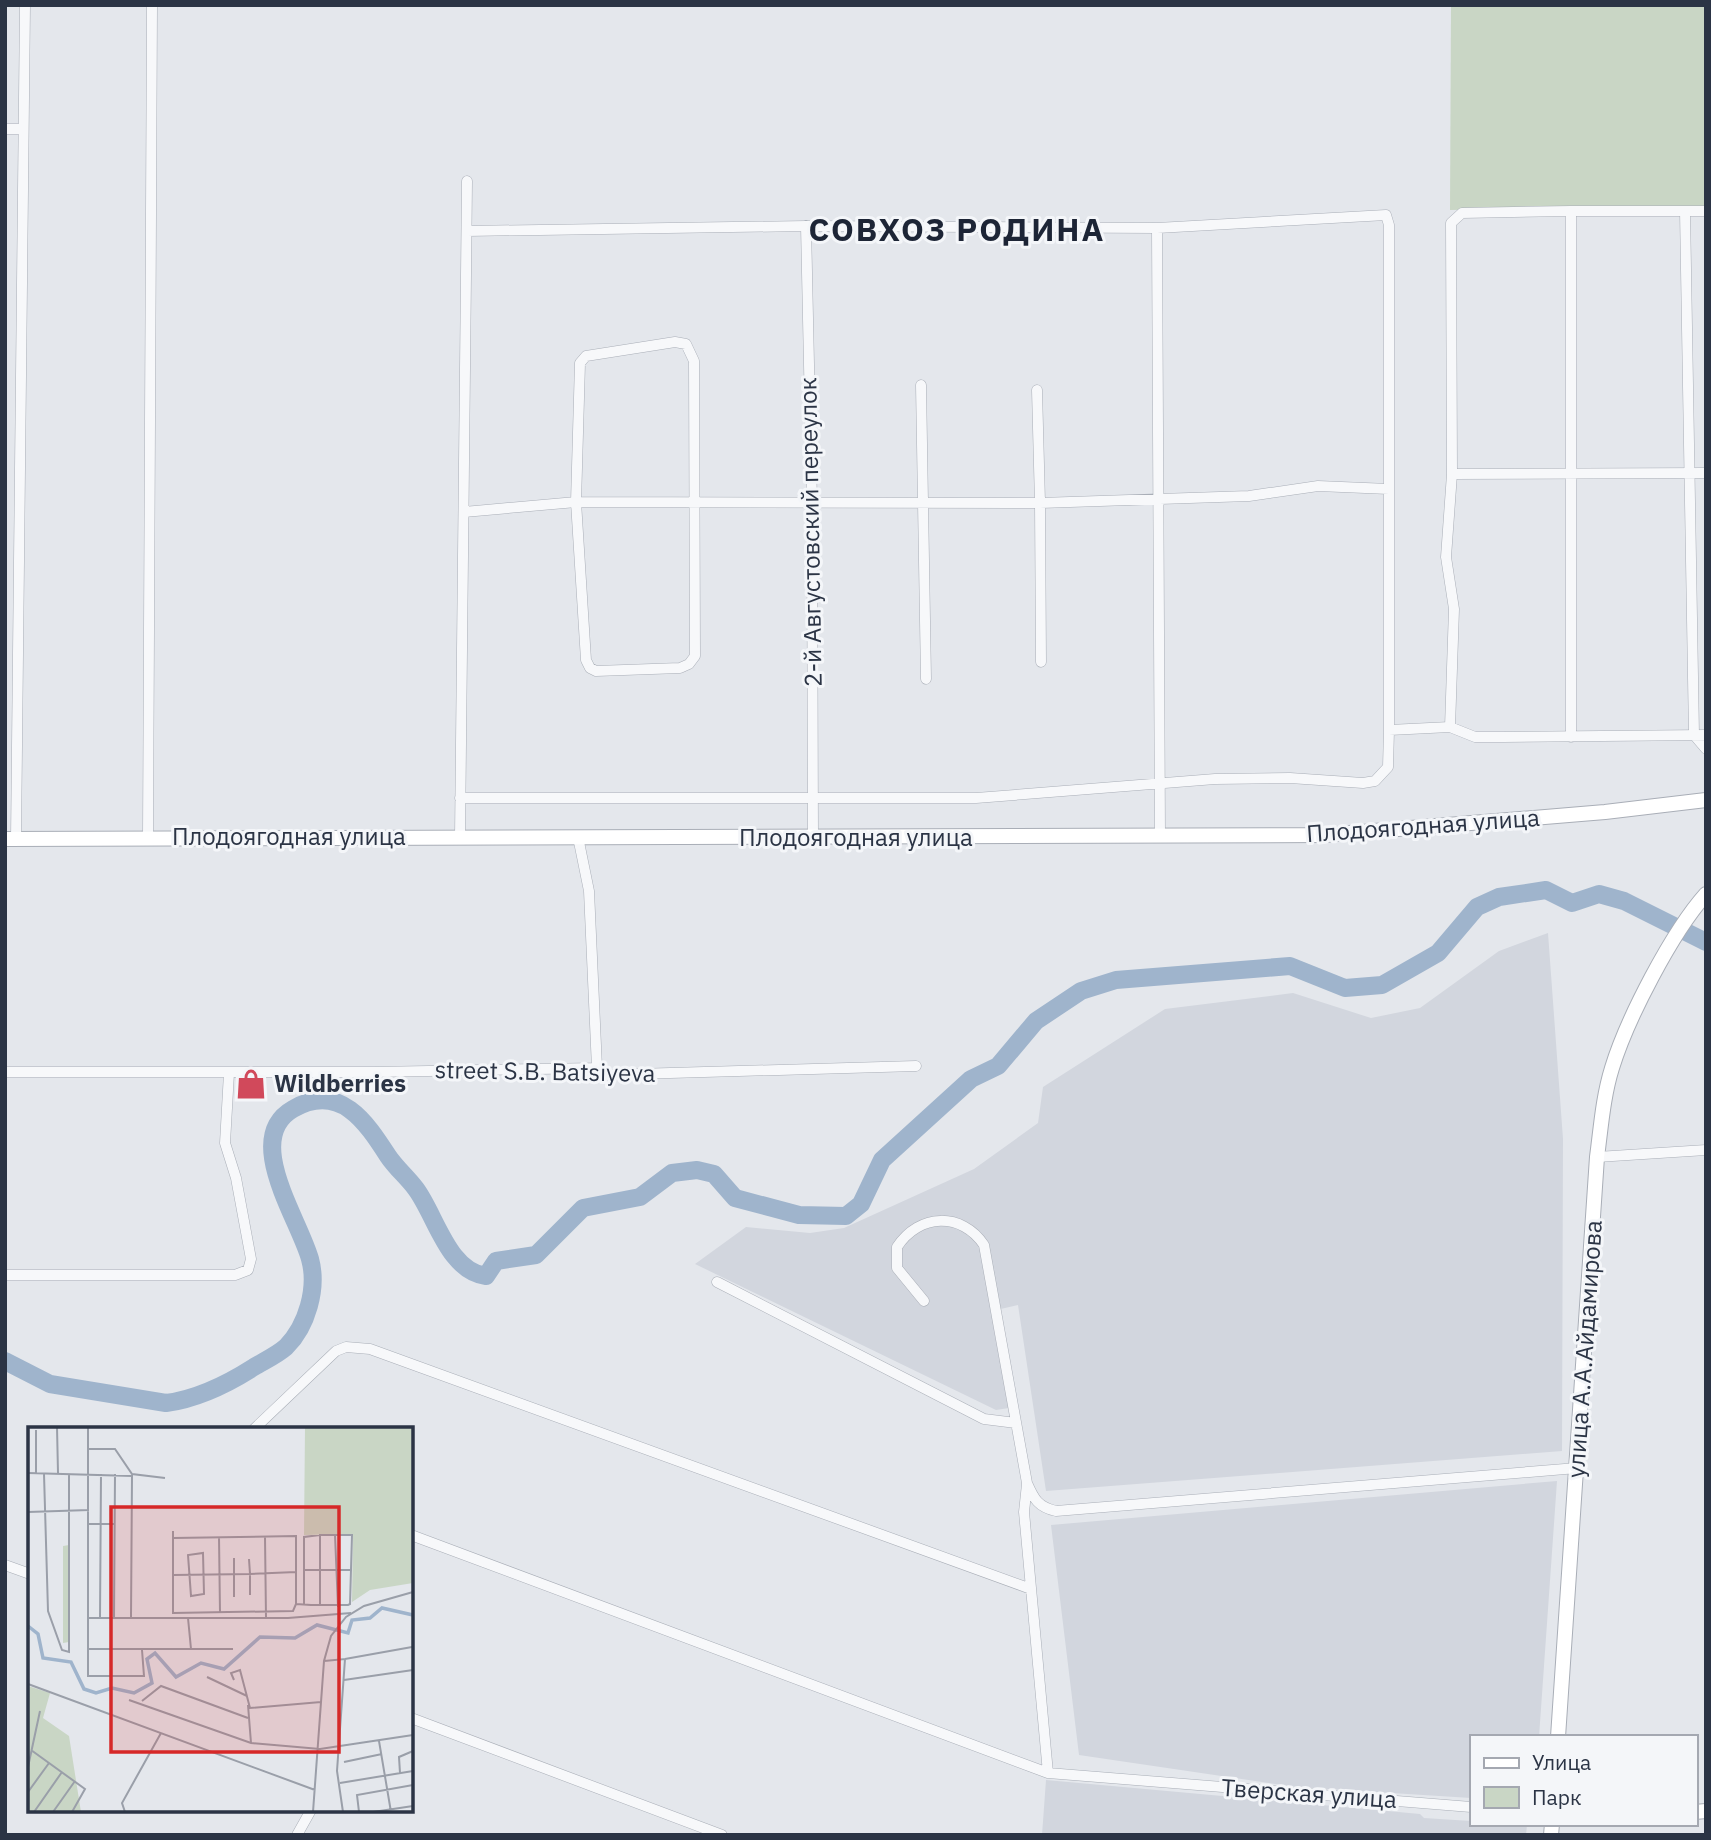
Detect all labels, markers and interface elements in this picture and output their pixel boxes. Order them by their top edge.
district label: СОВХОЗ РОДИНА [809,208,1105,250]
street label: 2-й Августовский переулок [791,377,829,687]
street label: Плодоягодная улица [1305,801,1541,849]
street label: Плодоягодная улица [172,820,406,852]
street label: Плодоягодная улица [739,821,973,853]
street label: street S.B. Batsiyeva [434,1053,656,1089]
shop icon: Wildberries [234,1067,268,1101]
place label: Wildberries [274,1067,406,1099]
street label: улица А.А.Айдамирова [1559,1219,1609,1479]
inset map [28,1427,413,1812]
legend [1470,1735,1697,1826]
text: Улица [1532,1748,1591,1776]
street label: Тверская улица [1220,1771,1398,1815]
text: Парк [1532,1783,1582,1811]

